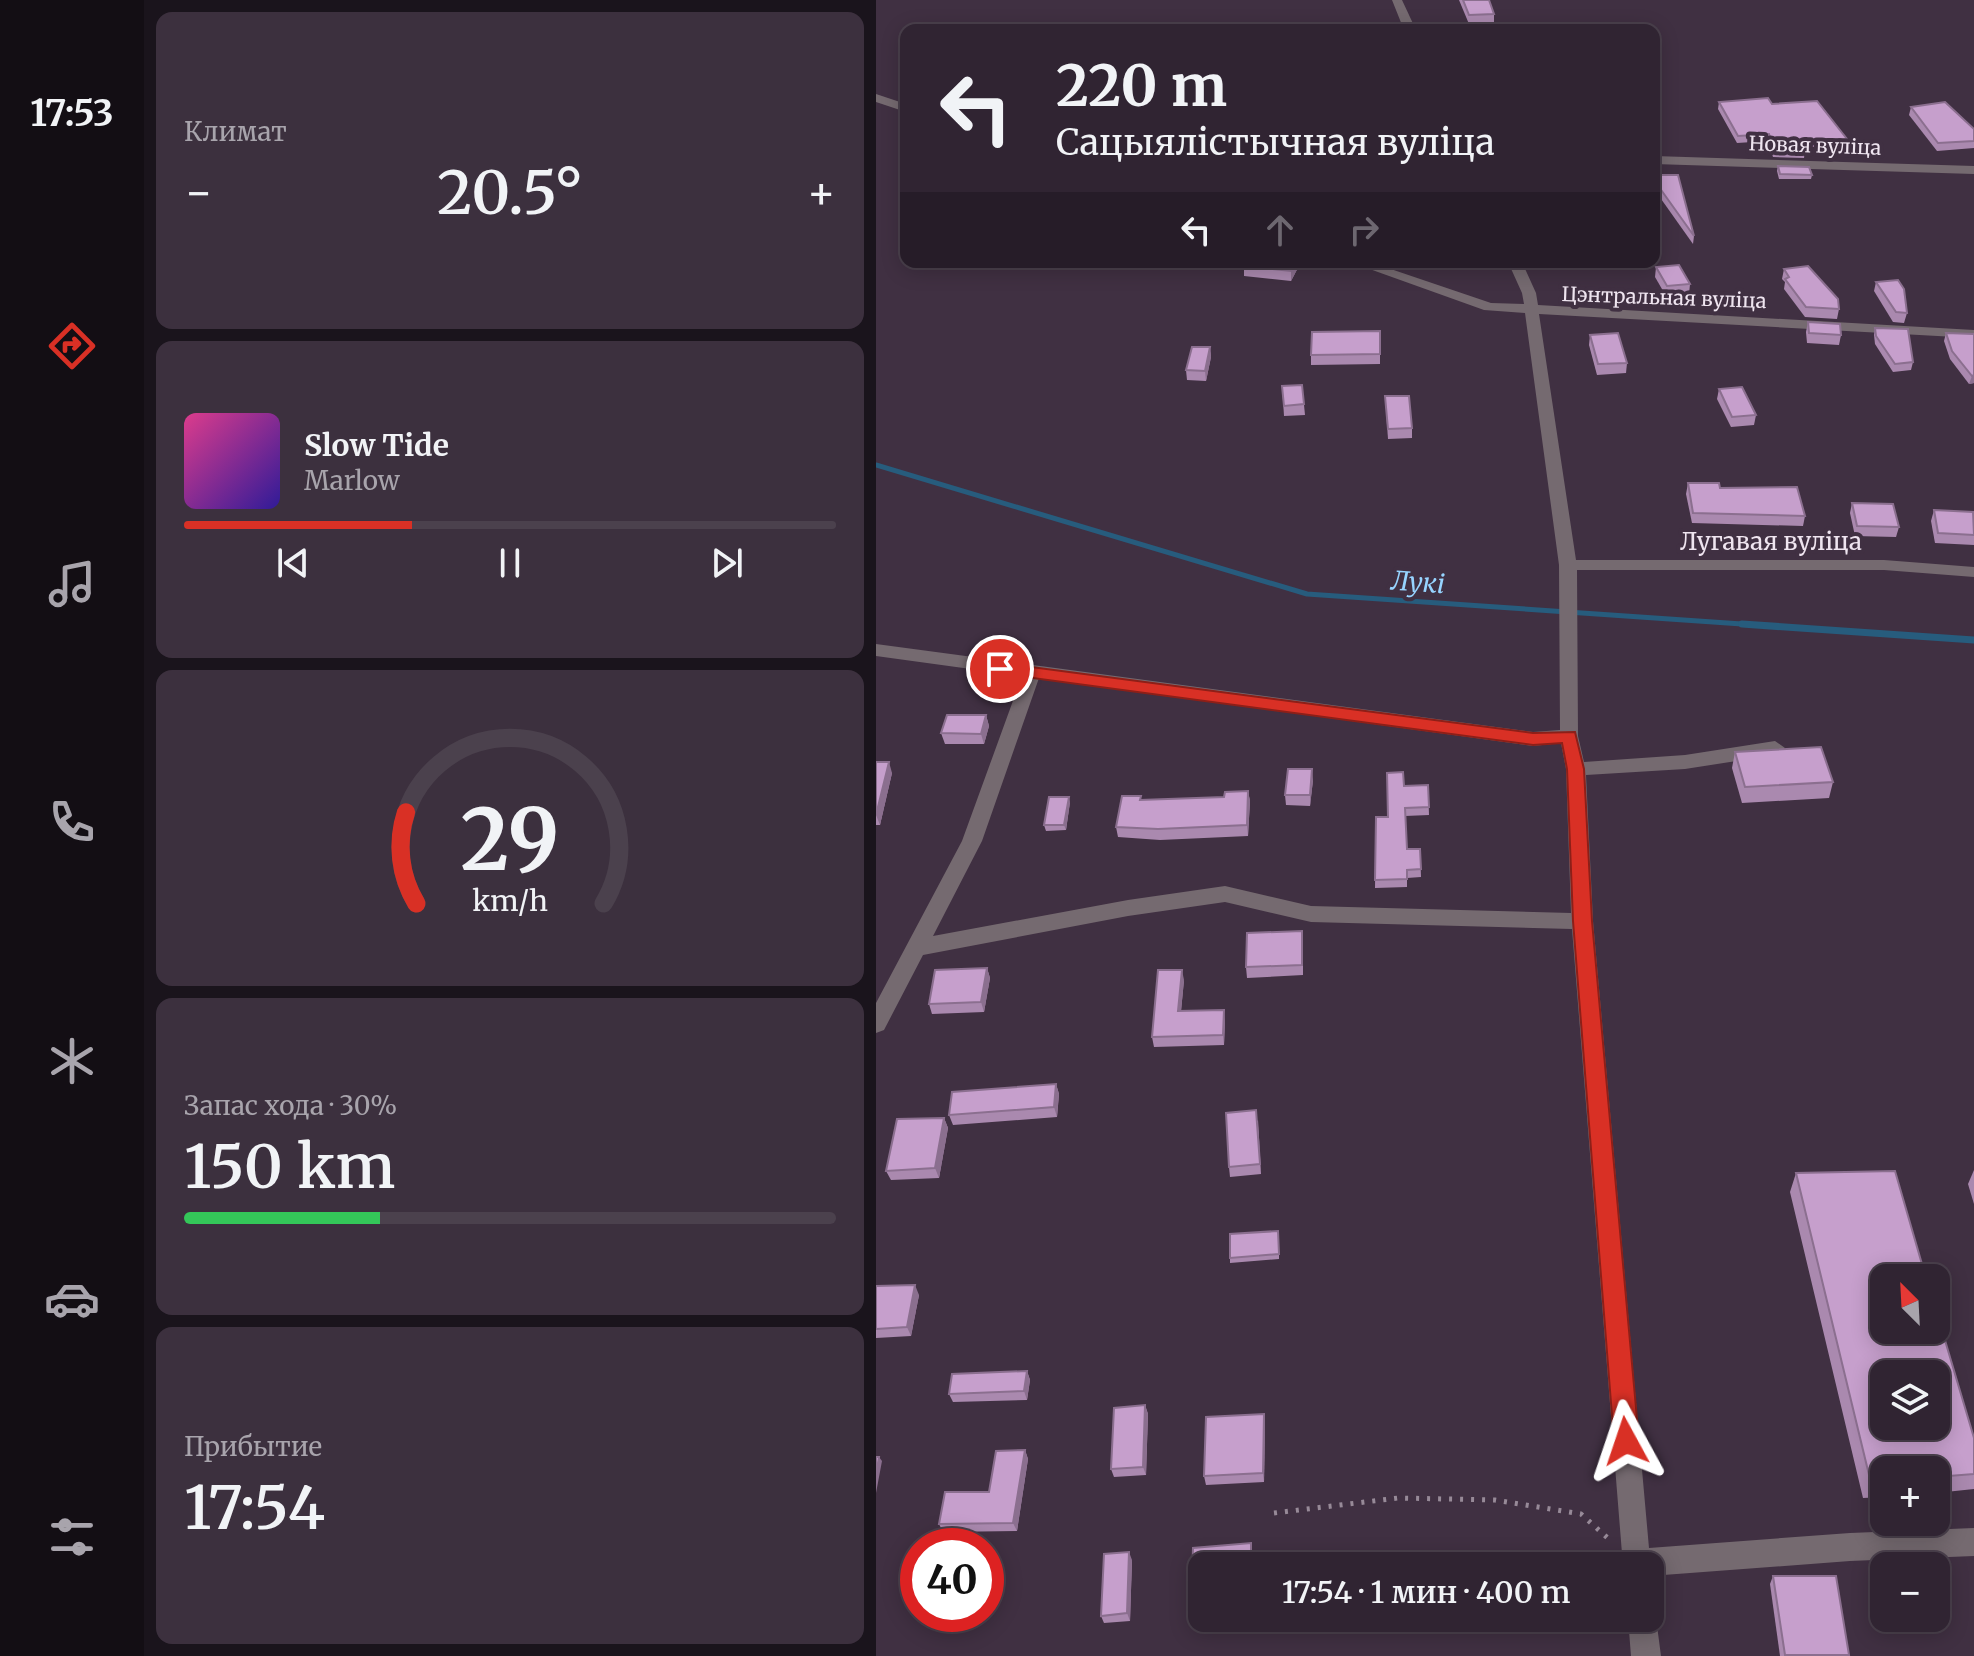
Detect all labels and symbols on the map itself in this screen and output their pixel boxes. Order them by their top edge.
street label: Новая вуліца [1748,130,1882,160]
street label: Цэнтральная вуліца [1561,281,1767,313]
street label: Лугавая вуліца [1680,526,1862,557]
water label: Лукі [1389,564,1446,600]
pin [966,635,1034,703]
north arrow [1870,1264,1950,1344]
position arrow [1584,1399,1668,1483]
speed limit sign: 40 [900,1528,1004,1632]

